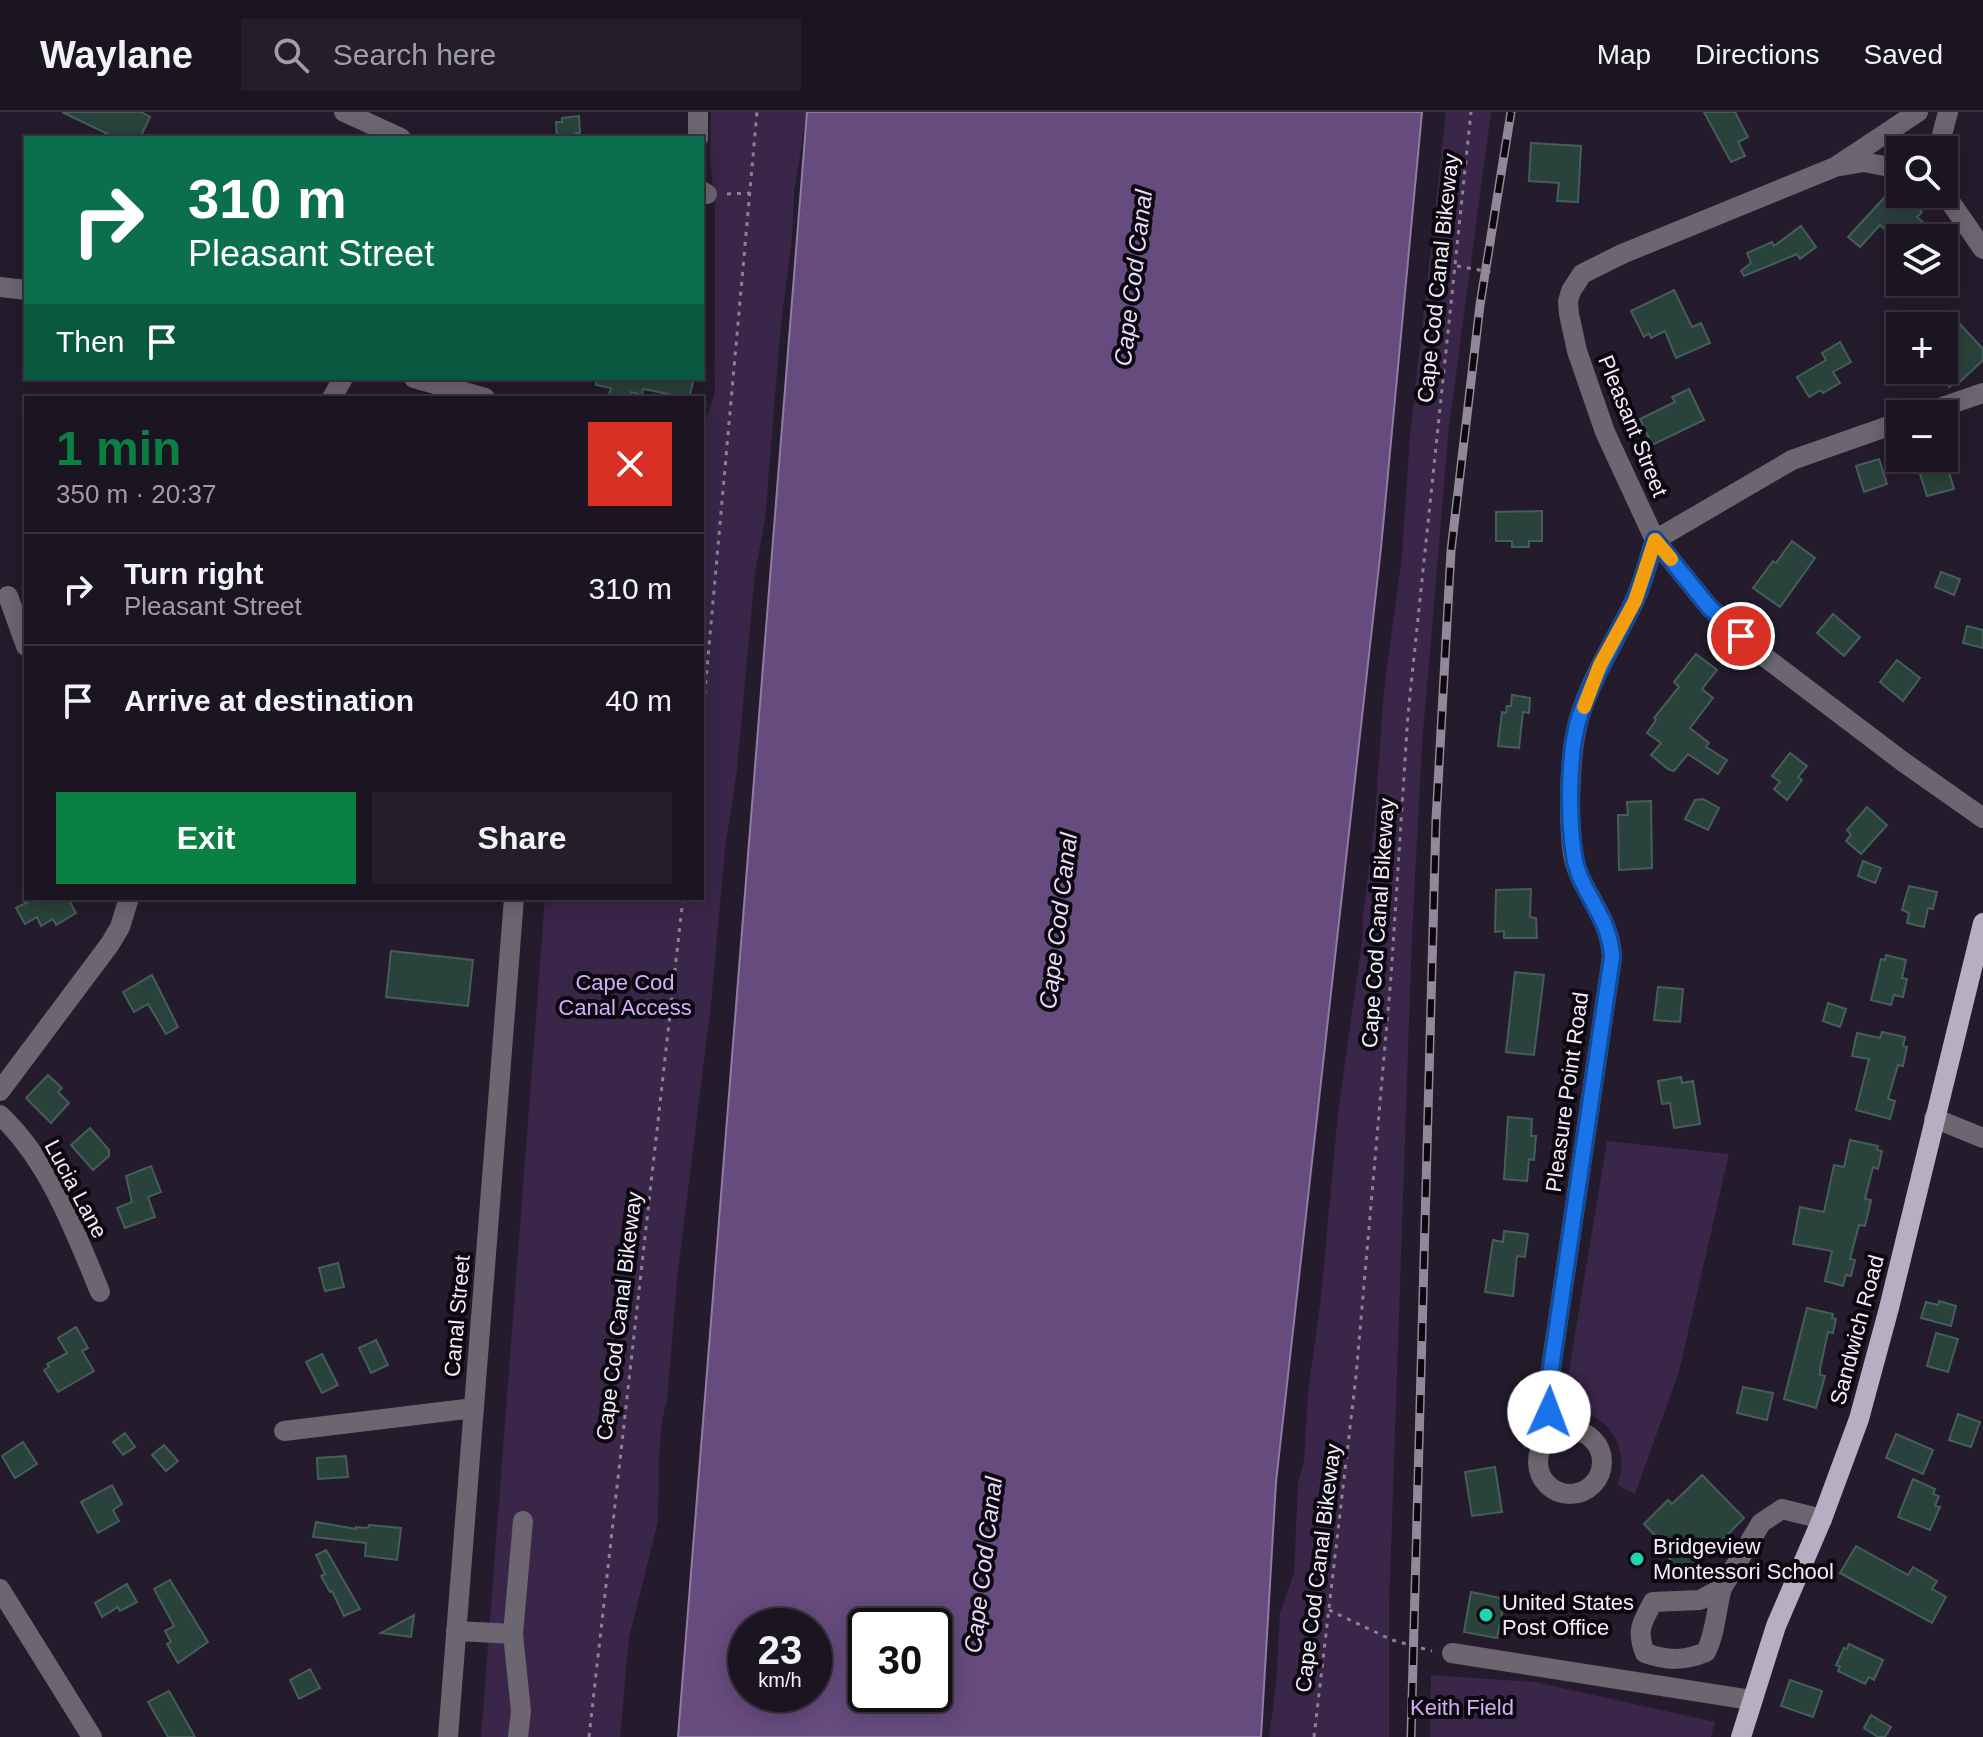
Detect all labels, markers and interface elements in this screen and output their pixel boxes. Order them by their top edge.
search box [241,19,801,91]
icon: search [269,33,313,77]
text: Waylane [40,34,193,76]
text: Search here [333,38,496,71]
text: Map [1597,39,1651,70]
text: Directions [1695,39,1820,70]
text: Saved [1864,39,1943,70]
map controls [1886,136,1958,472]
button: search [1886,136,1958,208]
street label: Cape Cod Canal Bikeway [1412,152,1464,404]
text: 310 m [188,167,347,230]
icon: right [56,168,160,272]
water label: Cape Cod Canal [1109,188,1157,368]
button: layers [1886,224,1958,296]
text: Pleasant Street [188,233,434,274]
button: + [1886,312,1958,384]
icon: arrive [140,320,184,364]
text: Then [56,325,124,358]
street label: Pleasant Street [1593,352,1673,500]
button: − [1886,400,1958,472]
text: 1 min [56,422,181,475]
button: close [588,422,672,506]
text: 350 m · 20:37 [56,479,216,509]
text: Turn right [124,557,263,590]
icon: right [56,567,100,611]
text: 310 m [589,572,672,605]
text: Pleasant Street [124,591,302,621]
pin [1707,602,1775,670]
icon: arrive [1719,614,1763,658]
icon: arrive [56,679,100,723]
text: Arrive at destination [124,684,414,717]
text: 40 m [605,684,672,717]
button: Exit [56,792,356,884]
button: Share [372,792,672,884]
street label: Cape Cod Canal Bikeway [1357,797,1399,1049]
water label: Cape Cod Canal [1034,831,1082,1011]
park label: Cape Cod Canal Access [558,970,692,1020]
street label: Pleasure Point Road [1541,990,1593,1194]
street label: Lucia Lane [40,1136,112,1242]
street label: Cape Cod Canal Bikeway [591,1190,647,1442]
street label: Sandwich Road [1825,1252,1889,1408]
street label: Canal Street [439,1254,475,1378]
position arrow [1507,1370,1591,1454]
street label: Cape Cod Canal Bikeway [1290,1442,1346,1694]
water label: Cape Cod Canal [959,1475,1007,1655]
place label: Bridgeview Montessori School [1653,1534,1834,1584]
marker: Bridgeview Montessori School [1628,1550,1646,1568]
place label: United States Post Office [1502,1590,1634,1640]
marker: United States Post Office [1477,1606,1495,1624]
speed limit sign: 30 [848,1608,952,1712]
text: 23 [758,1628,802,1672]
text: km/h [758,1669,802,1691]
park label: Keith Field [1410,1695,1514,1720]

